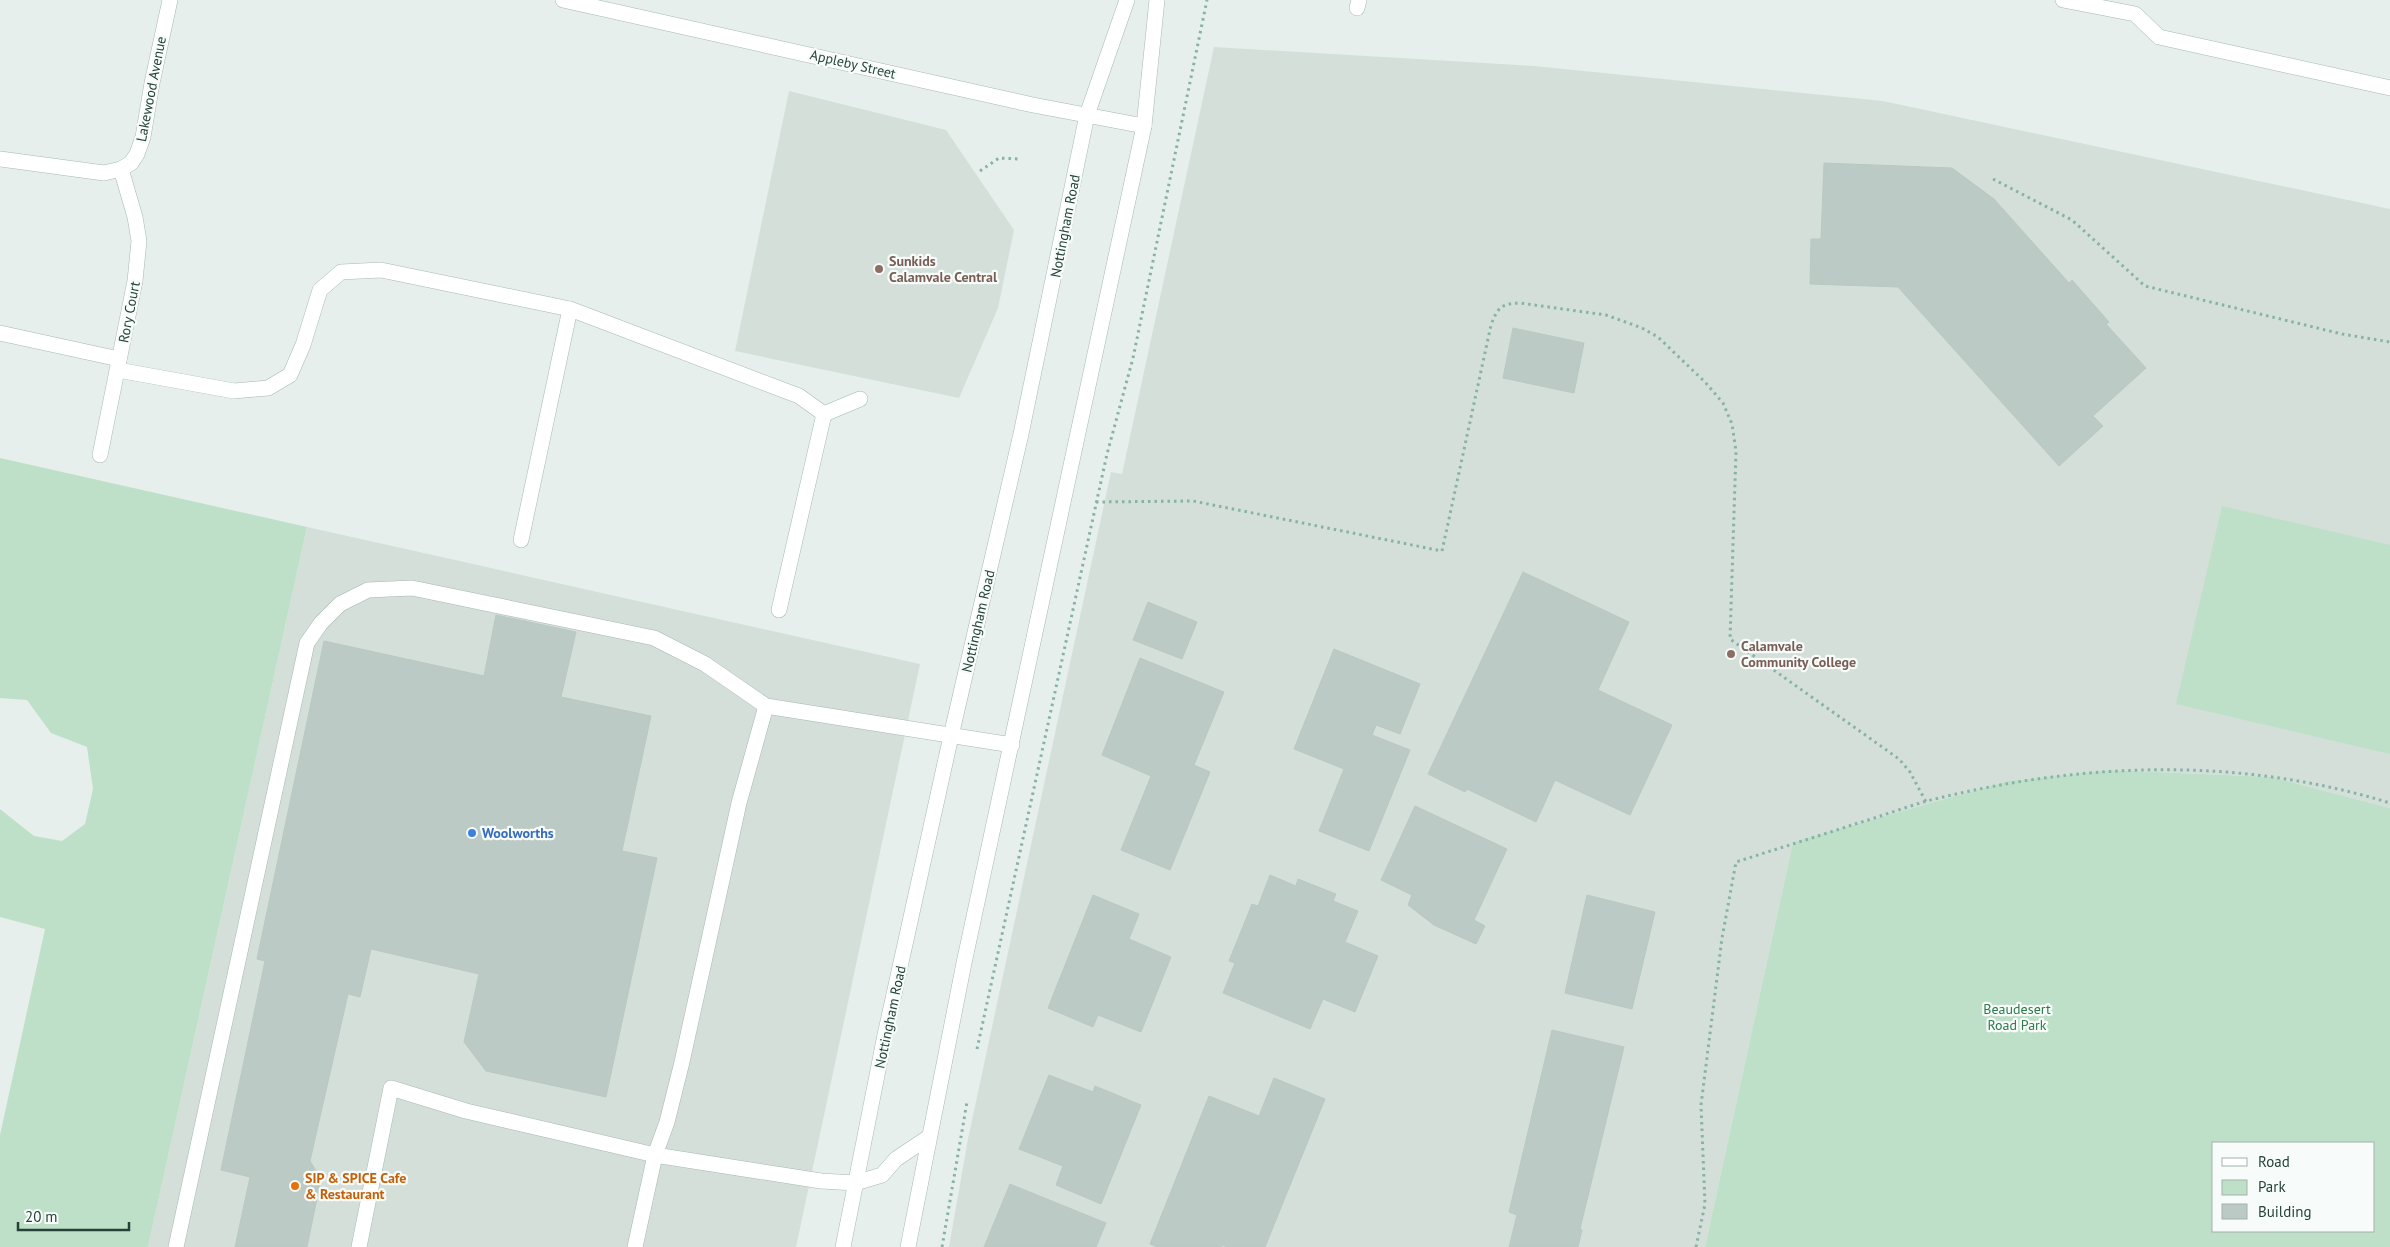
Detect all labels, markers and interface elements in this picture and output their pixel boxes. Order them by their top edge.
street label: Lakewood Avenue [132,35,170,143]
street label: Appleby Street [808,45,898,83]
street label: Nottingham Road [1046,173,1084,279]
place label: Sunkids Calamvale Central [889,252,998,286]
marker: Sunkids Calamvale Central [873,263,885,275]
street label: Rory Court [114,280,144,344]
street label: Nottingham Road [957,568,999,674]
place label: Calamvale Community College [1741,637,1856,671]
marker: Calamvale Community College [1725,648,1737,660]
place label: Woolworths [482,824,554,842]
marker: Woolworths [466,827,478,839]
street label: Nottingham Road [870,964,910,1070]
park label: Beaudesert Road Park [1983,1000,2051,1034]
legend [2212,1142,2375,1232]
text: Road [2258,1152,2290,1171]
place label: SIP & SPICE Cafe & Restaurant [305,1169,406,1203]
text: Park [2258,1177,2286,1196]
marker: SIP & SPICE Cafe & Restaurant [289,1180,301,1192]
scale bar [18,1200,129,1232]
text: Building [2258,1202,2312,1221]
text: 20 m [25,1207,58,1226]

